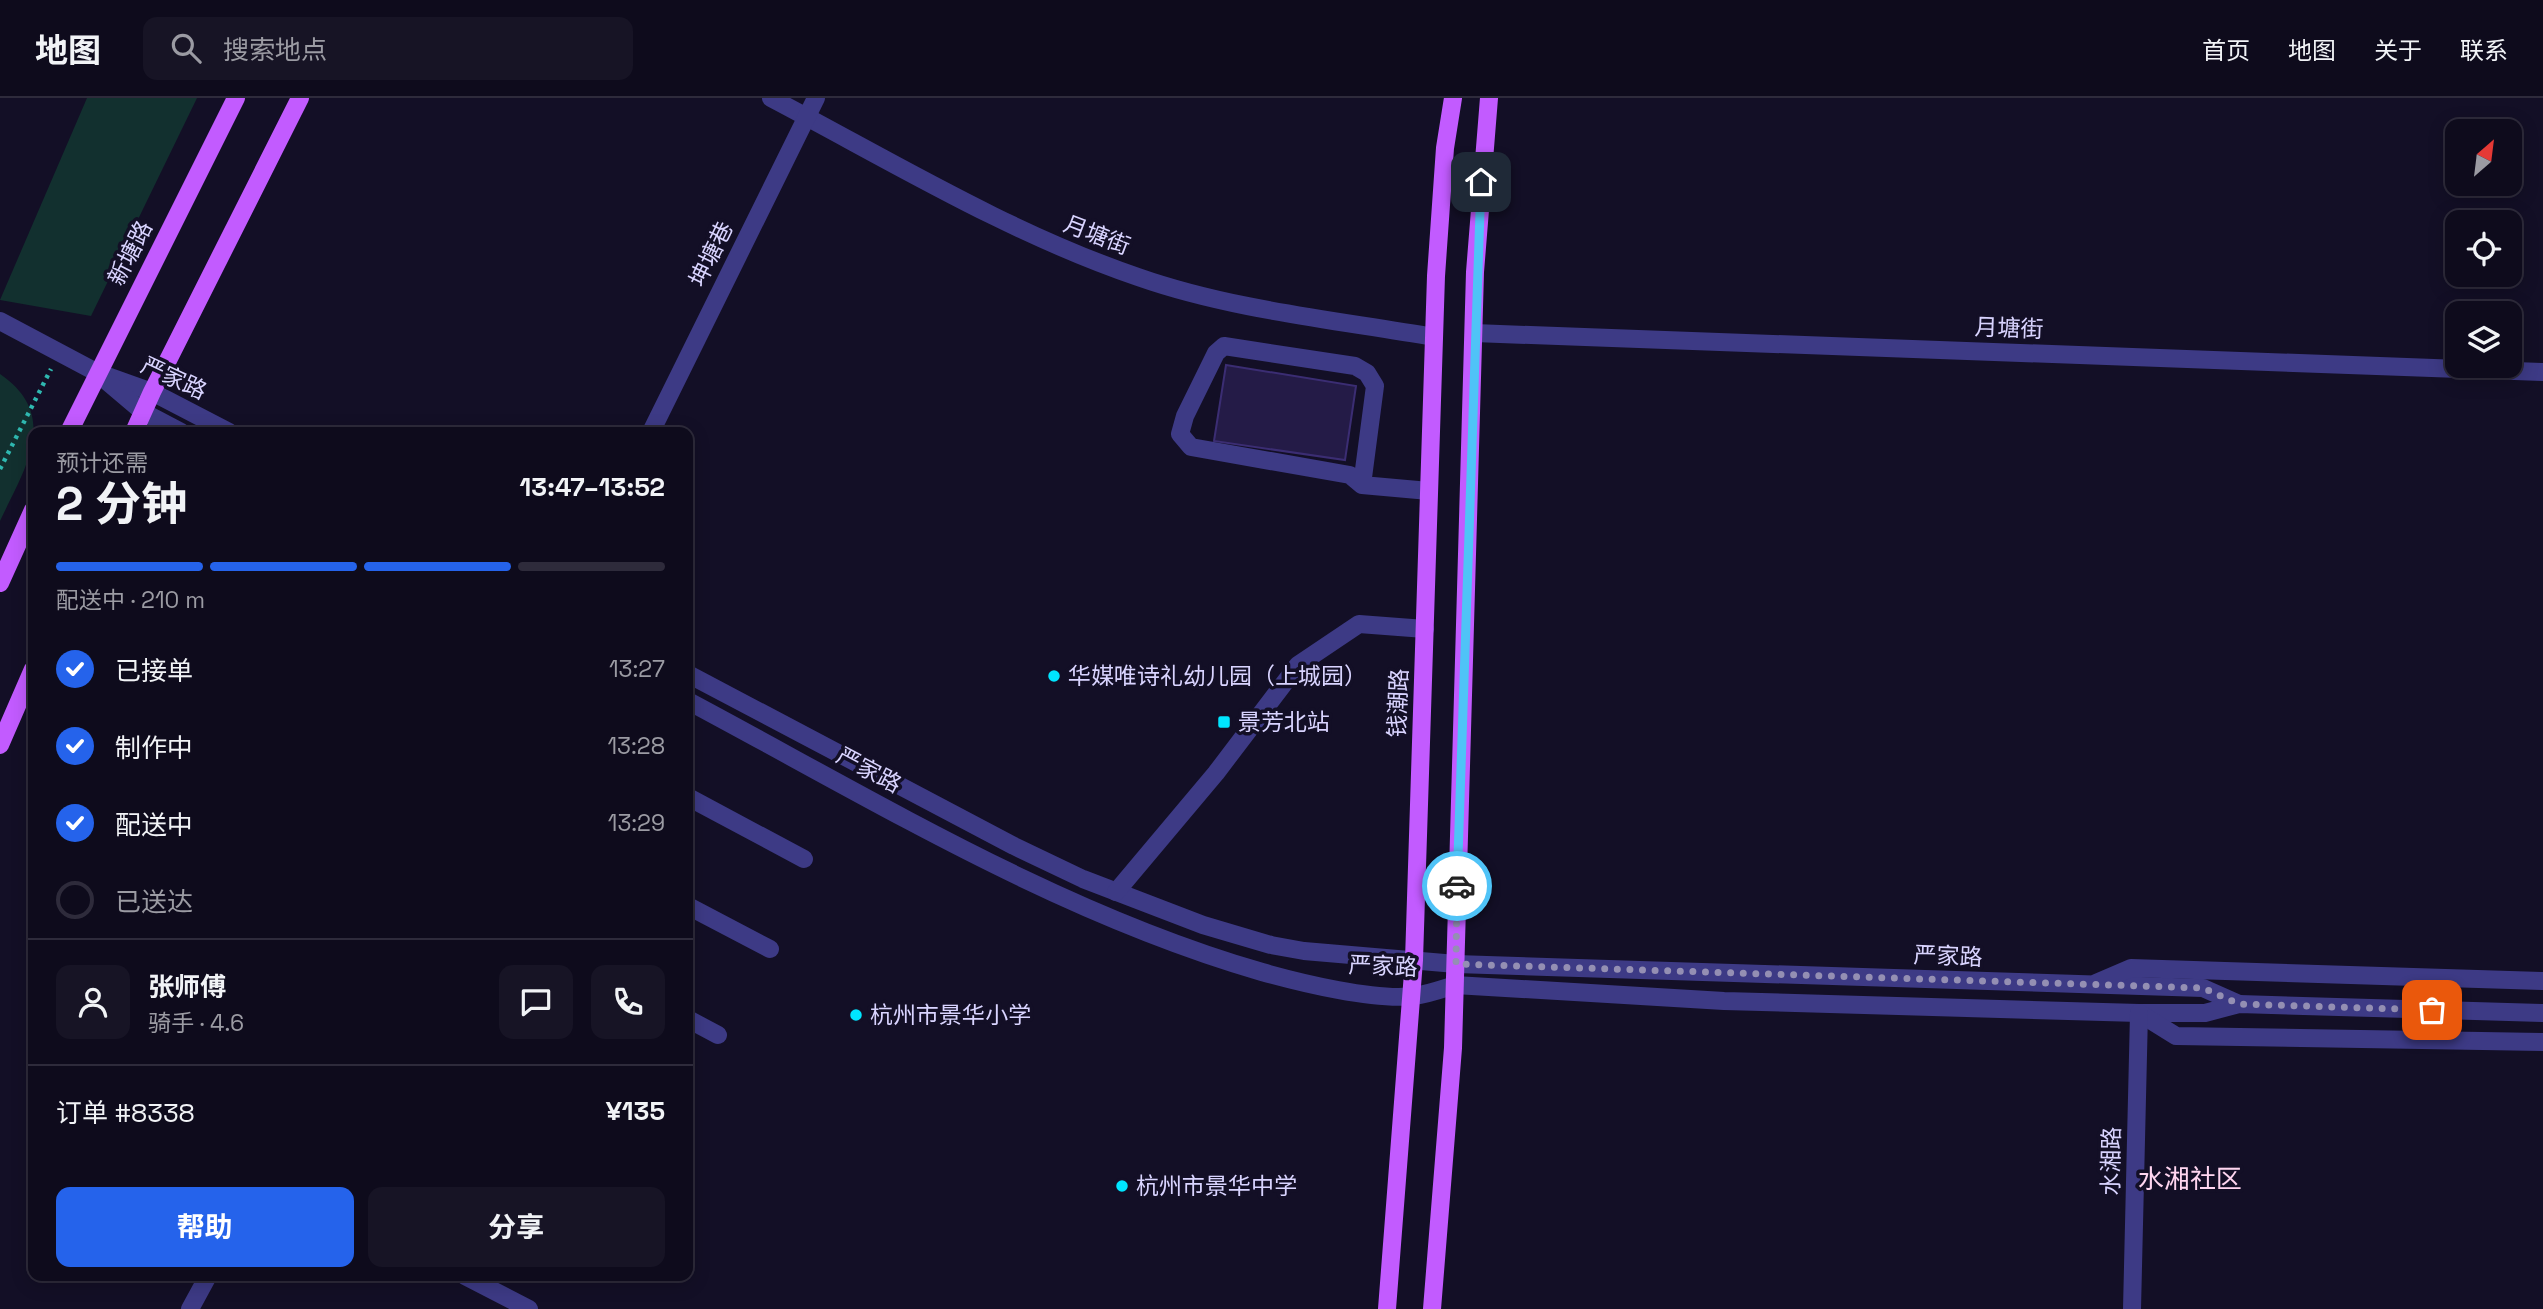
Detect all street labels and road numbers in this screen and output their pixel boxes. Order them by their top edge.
street label: 月塘街 [1059,209,1135,261]
street label: 新塘路 [101,215,159,291]
street label: 坤塘巷 [682,216,740,292]
street label: 月塘街 [1974,312,2044,344]
street label: 严家路 [136,350,212,406]
street label: 钱潮路 [1382,668,1414,738]
street label: 严家路 [831,741,907,799]
street label: 严家路 [1913,940,1983,972]
street label: 严家路 [1348,950,1418,982]
street label: 水湘路 [2095,1126,2127,1196]

